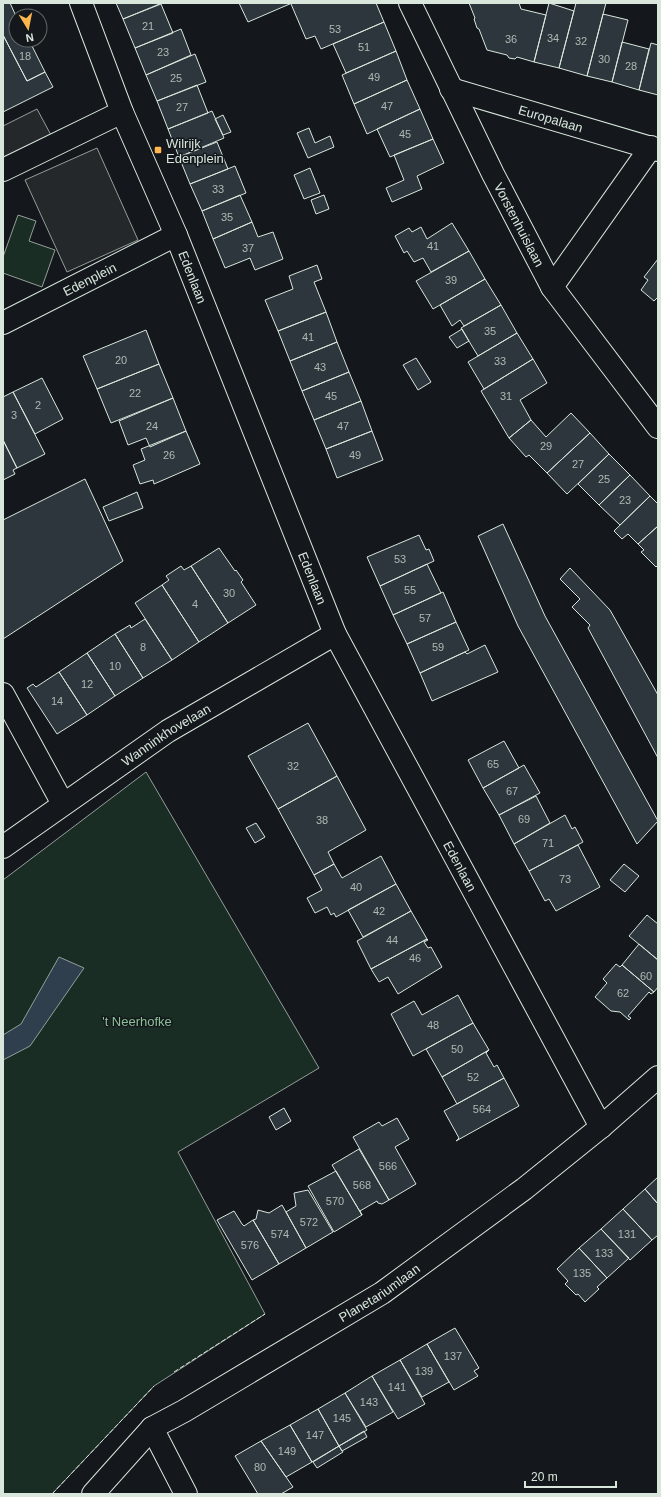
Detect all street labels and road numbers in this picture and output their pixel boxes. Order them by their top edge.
street label: Europalaan [517,102,585,135]
street label: Vorstenhuislaan [491,180,547,269]
street label: Edenlaan [176,249,210,305]
street label: Edenplein [60,259,119,299]
street label: Edenlaan [296,550,330,606]
street label: Wanninkhovelaan [119,701,213,769]
street label: Edenlaan [441,838,480,894]
street label: Planetariumlaan [336,1261,423,1325]

